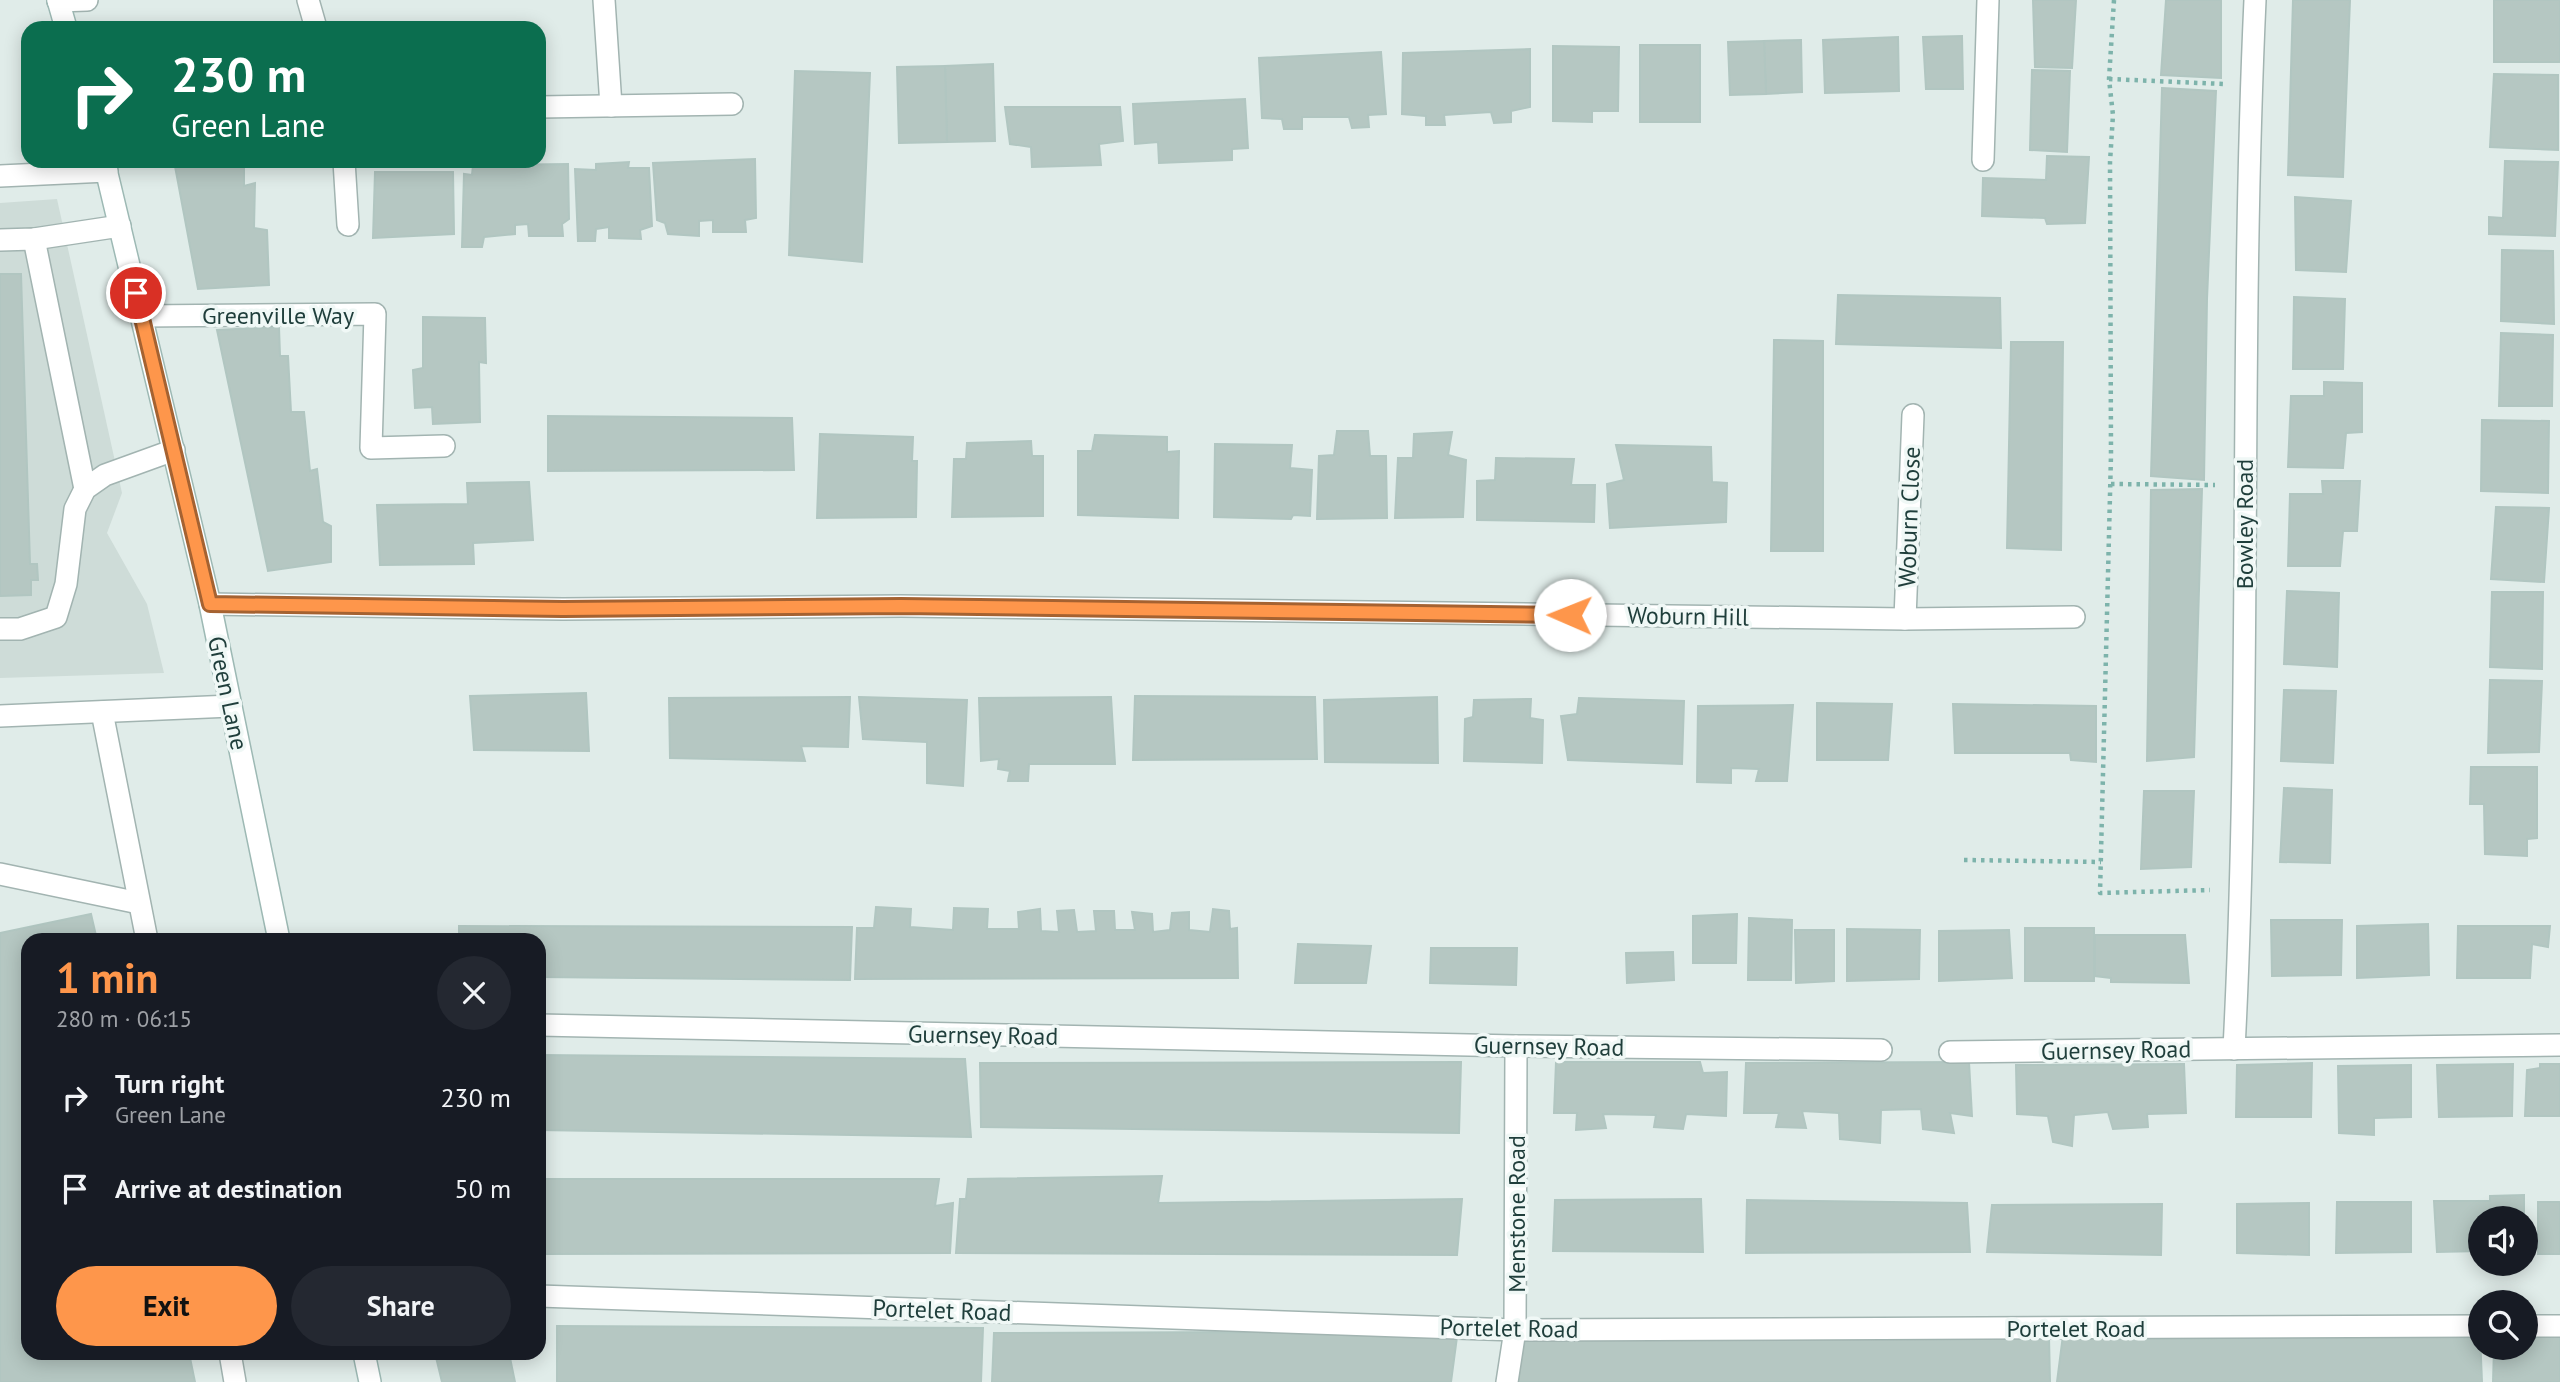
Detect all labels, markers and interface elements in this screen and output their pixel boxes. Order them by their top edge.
text: 230 m [171,42,306,106]
icon: right [56,49,147,140]
text: Green Lane [171,104,325,146]
pin [106,263,166,323]
icon: arrive [117,274,155,312]
street label: Greenville Way [202,300,354,331]
street label: Woburn Close [1891,446,1927,588]
street label: Bowley Road [2229,459,2260,589]
position arrow [1533,578,1607,652]
street label: Woburn Hill [1627,599,1749,633]
street label: Green Lane [201,633,255,753]
text: 1 min [56,950,158,1005]
button: close [437,956,511,1030]
text: 280 m · 06:15 [56,1004,192,1033]
street label: Guernsey Road [908,1018,1058,1052]
street label: Guernsey Road [1474,1029,1624,1063]
street label: Guernsey Road [2041,1033,2191,1067]
text: Turn right [115,1067,224,1100]
icon: right [56,1079,94,1117]
text: 230 m [440,1081,511,1114]
text: Green Lane [115,1100,226,1129]
street label: Menstone Road [1501,1135,1532,1293]
icon: arrive [56,1170,94,1208]
text: Arrive at destination [115,1172,342,1205]
text: 50 m [455,1172,511,1205]
map controls [2468,1206,2538,1360]
button: sound [2468,1206,2538,1276]
button: Exit [56,1266,277,1346]
button: Share [291,1266,511,1346]
button: search [2468,1290,2538,1360]
street label: Portelet Road [872,1292,1012,1328]
street label: Portelet Road [1439,1311,1579,1345]
street label: Portelet Road [2007,1313,2145,1344]

